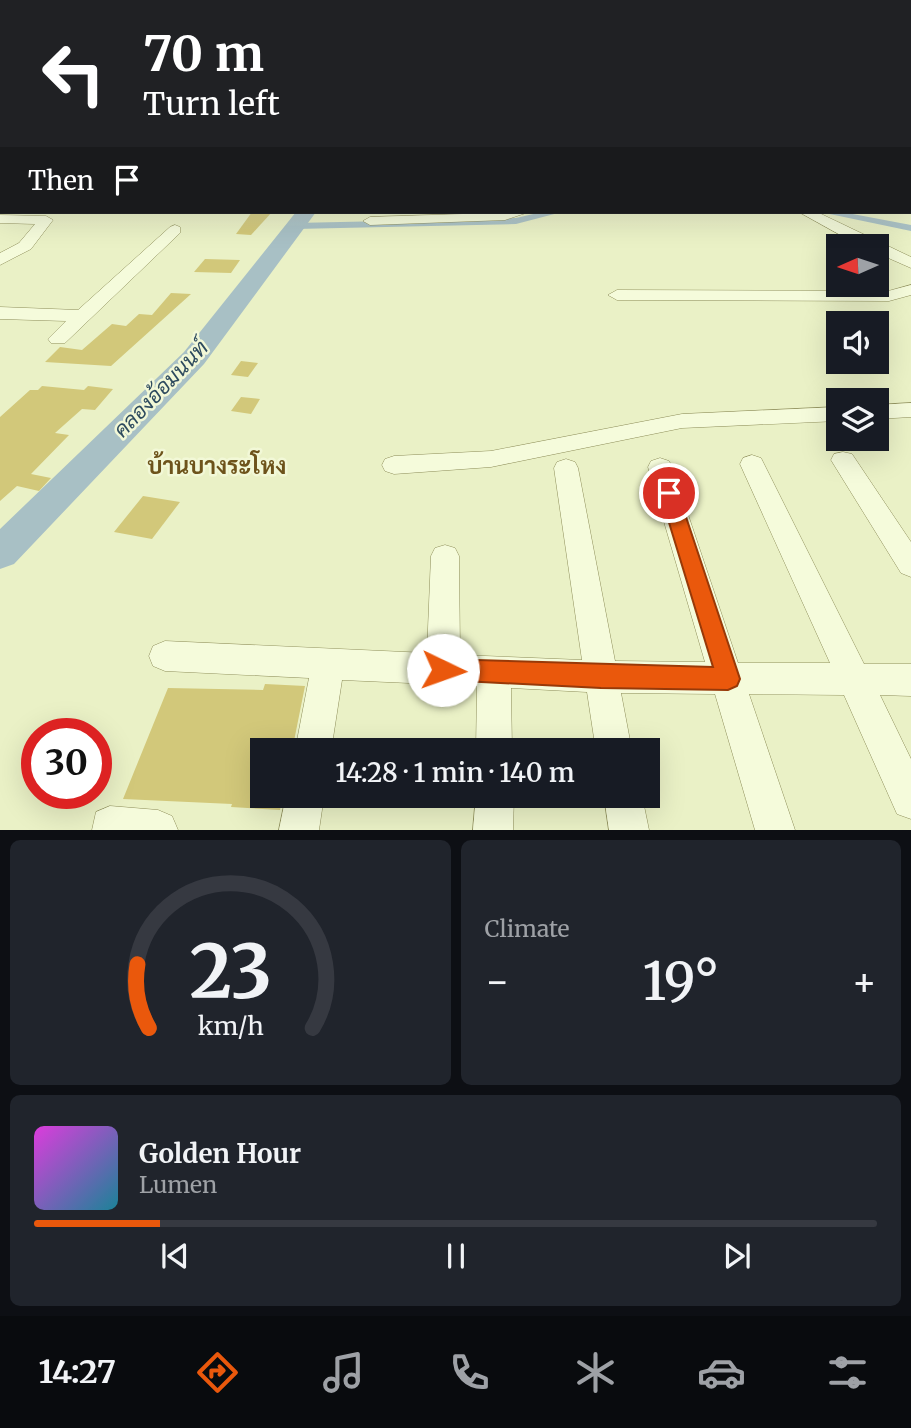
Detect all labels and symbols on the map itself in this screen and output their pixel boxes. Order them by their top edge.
north arrow [826,234,889,298]
water label: คลองอ้อมนนท์ [108,332,216,443]
district label: บ้านบางระโหง [148,450,286,480]
pin [639,463,699,523]
position arrow [406,633,480,707]
speed limit sign: 30 [21,718,112,809]

